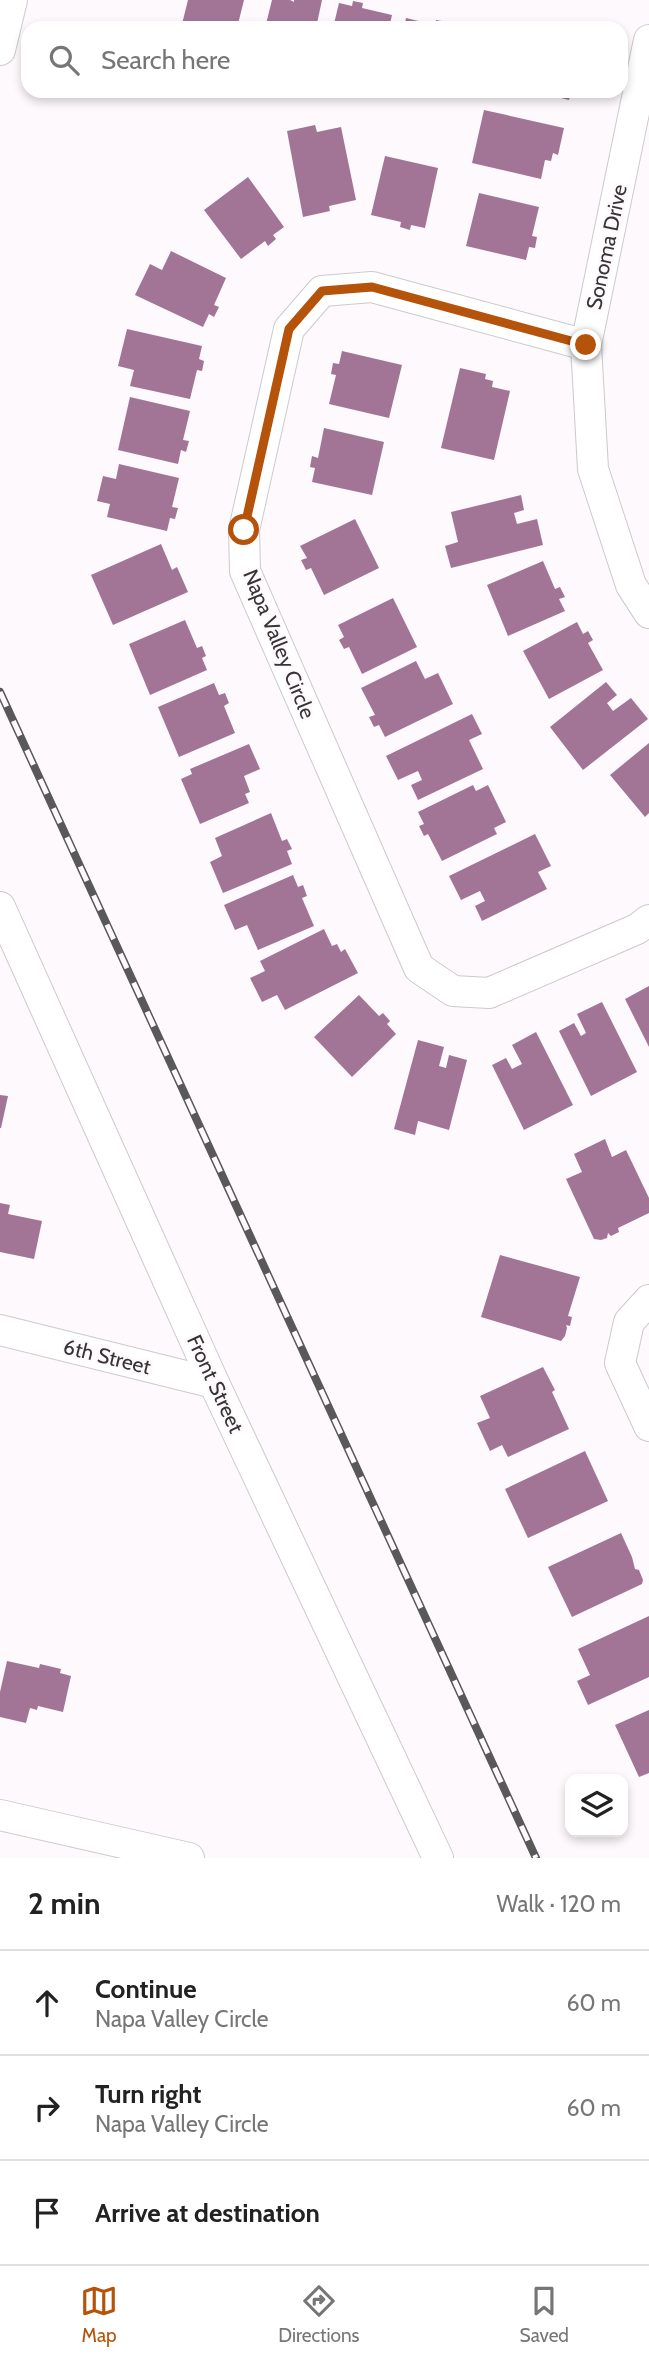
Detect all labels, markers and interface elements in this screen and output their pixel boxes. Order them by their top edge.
search box [21,21,628,98]
icon: search [45,41,83,79]
text: Search here [101,44,230,76]
street label: Sonoma Drive [581,182,632,312]
route end [570,329,601,360]
route start [228,514,259,545]
street label: Napa Valley Circle [238,566,321,722]
street label: Front Street [182,1331,249,1437]
street label: 6th Street [61,1334,153,1379]
map controls [565,1774,628,1837]
button: layers [565,1774,628,1837]
text: 2 min [28,1885,100,1922]
text: Walk · 120 m [497,1890,621,1918]
text: Continue [95,1973,197,2005]
icon: ahead [28,1984,66,2022]
text: 60 m [567,1989,621,2017]
text: Napa Valley Circle [95,2005,269,2033]
text: Turn right [95,2078,201,2110]
icon: right [28,2089,66,2127]
text: 60 m [567,2094,621,2122]
text: Napa Valley Circle [95,2110,269,2138]
icon: arrive [28,2194,66,2232]
text: Arrive at destination [95,2197,320,2229]
tab: Map [80,2282,118,2347]
tab: Directions [278,2282,359,2347]
tab: Saved [520,2282,569,2347]

